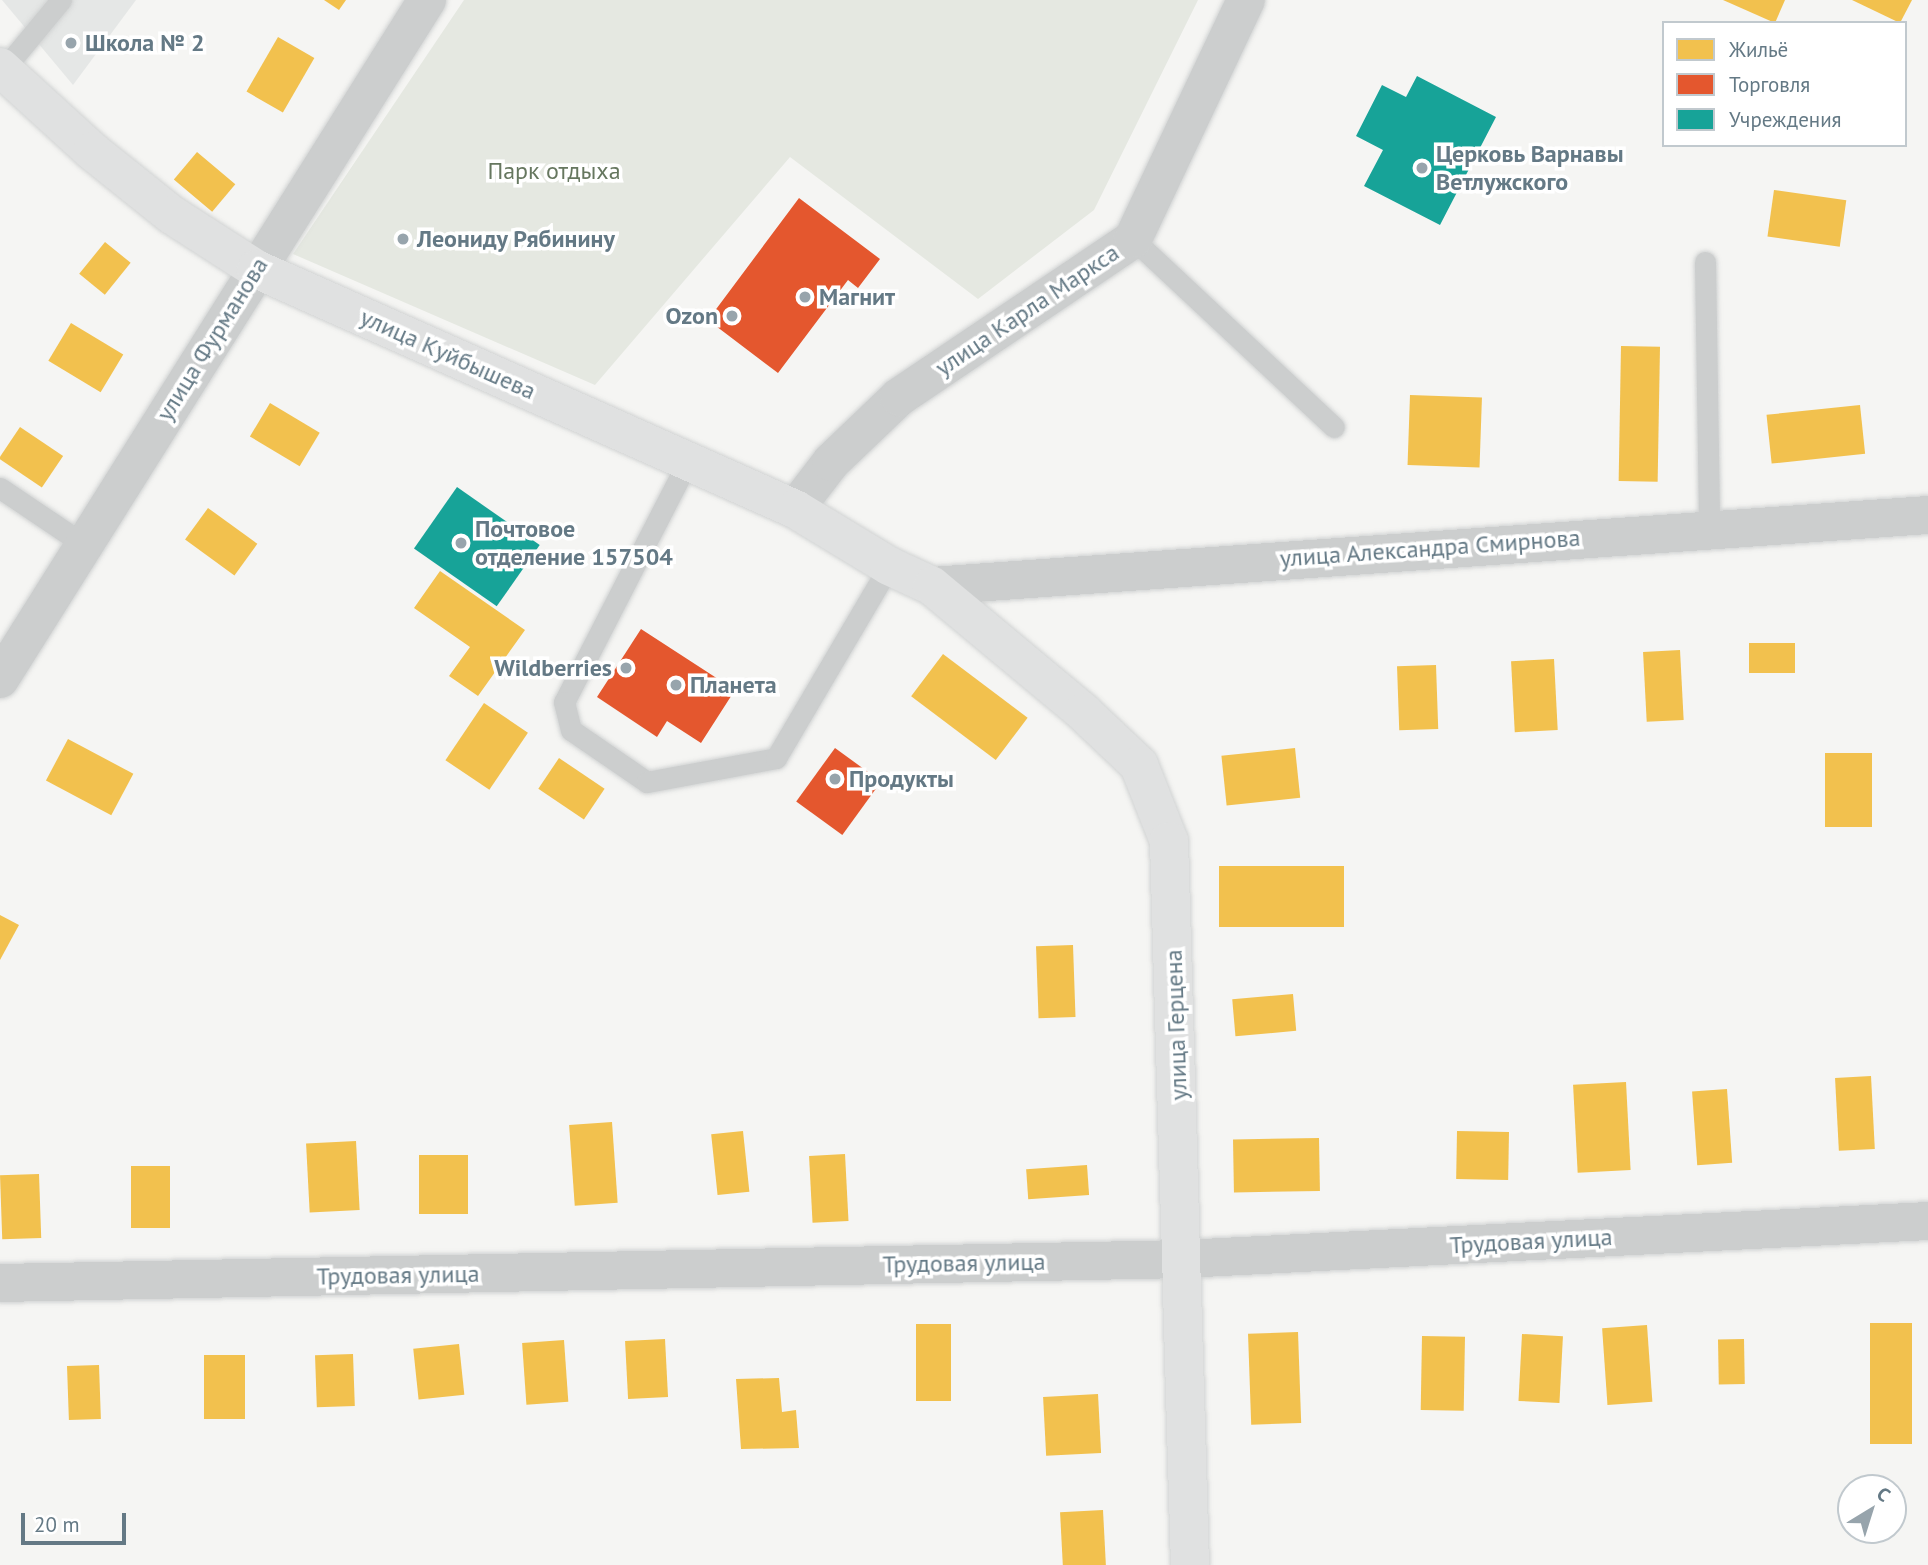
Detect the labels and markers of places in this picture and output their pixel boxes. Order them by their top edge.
place label: Школа № 2 [85,29,205,57]
marker: Школа № 2 [63,35,79,51]
place label: Церковь Варнавы Ветлужского [1436,140,1624,196]
marker: Церковь Варнавы Ветлужского [1414,160,1430,176]
place label: Леониду Рябинину [417,225,616,253]
marker: Леониду Рябинину [395,231,411,247]
place label: Магнит [819,283,895,311]
marker: Магнит [797,289,813,305]
place label: Ozon [666,302,718,330]
marker: Ozon [724,308,740,324]
place label: Почтовое отделение 157504 [475,515,673,571]
marker: Почтовое отделение 157504 [453,535,469,551]
place label: Wildberries [494,654,612,682]
marker: Wildberries [618,660,634,676]
place label: Планета [690,671,777,699]
marker: Планета [668,677,684,693]
place label: Продукты [849,765,954,793]
marker: Продукты [827,771,843,787]

